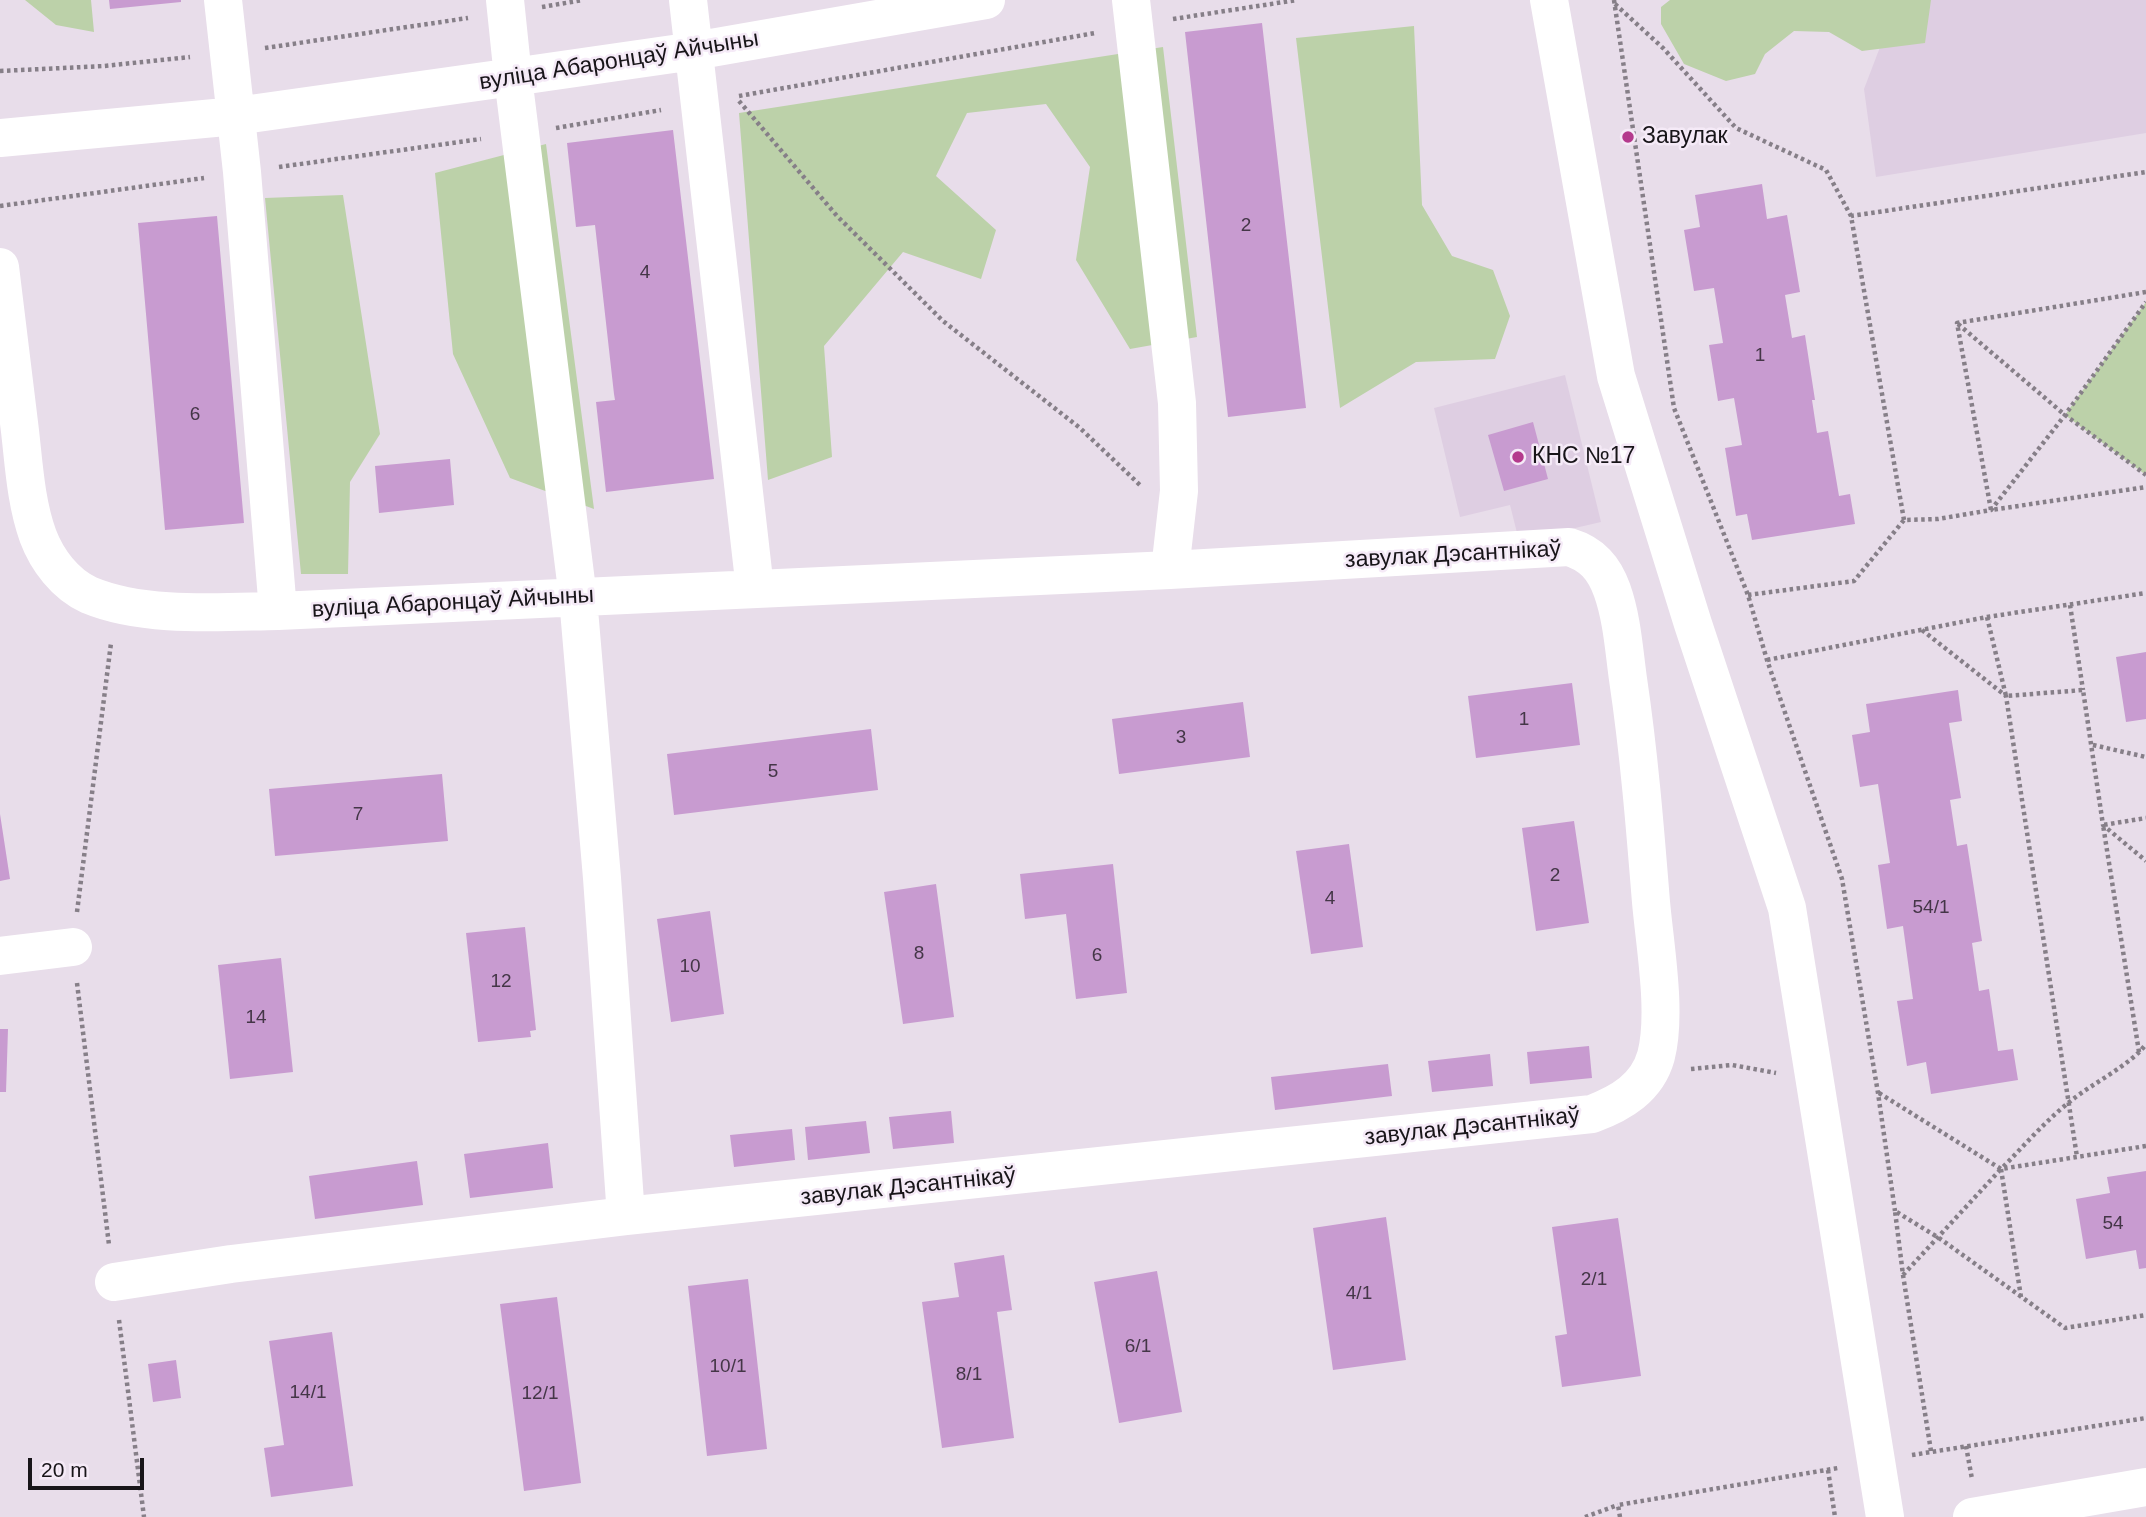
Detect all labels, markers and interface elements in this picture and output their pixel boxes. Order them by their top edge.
street label: вуліца Абаронцаў Айчыны [477,25,761,97]
place label: Завулак [1642,123,1728,151]
marker: Завулак [1620,129,1636,145]
house number: 2 [1241,215,1251,237]
house number: 4 [640,262,650,284]
house number: 1 [1755,345,1765,367]
house number: 6 [190,404,200,426]
place label: КНС №17 [1532,443,1635,471]
marker: КНС №17 [1510,449,1526,465]
street label: завулак Дэсантнікаў [1344,536,1562,574]
street label: вуліца Абаронцаў Айчыны [311,582,595,624]
house number: 1 [1519,709,1529,731]
house number: 3 [1176,727,1186,749]
house number: 5 [768,761,778,783]
house number: 7 [353,804,363,826]
house number: 2 [1550,865,1560,887]
house number: 4 [1325,888,1335,910]
house number: 54/1 [1913,897,1949,919]
house number: 8 [914,943,924,965]
house number: 6 [1092,945,1102,967]
house number: 10 [679,956,701,978]
house number: 12 [490,971,512,993]
house number: 14 [245,1007,267,1029]
street label: завулак Дэсантнікаў [1363,1102,1581,1152]
street label: завулак Дэсантнікаў [799,1162,1017,1212]
house number: 54 [2102,1213,2124,1235]
house number: 2/1 [1581,1269,1607,1291]
house number: 4/1 [1346,1283,1372,1305]
house number: 6/1 [1125,1336,1151,1358]
house number: 10/1 [710,1356,746,1378]
house number: 8/1 [956,1364,982,1386]
house number: 14/1 [290,1382,326,1404]
house number: 12/1 [522,1383,558,1405]
scale bar [32,1444,147,1488]
text: 20 m [41,1458,88,1481]

